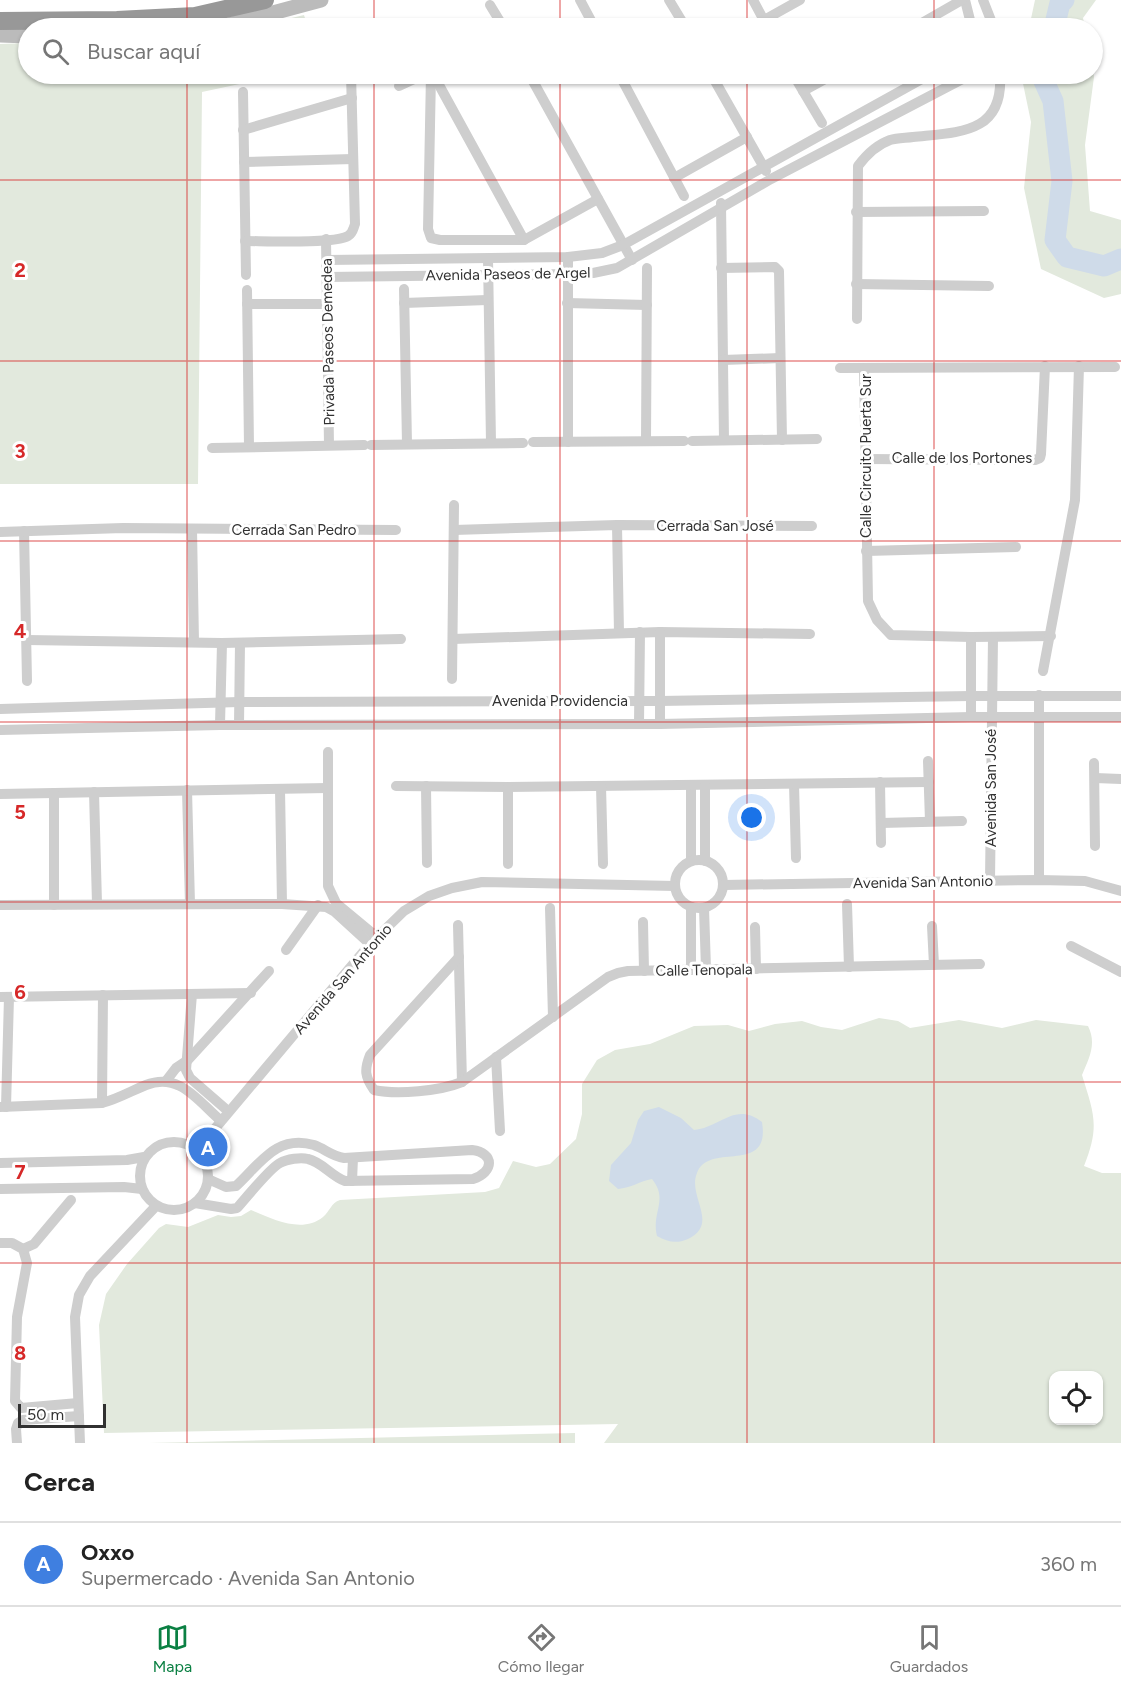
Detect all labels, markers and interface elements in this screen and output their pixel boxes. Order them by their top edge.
search box [18,18,1103,84]
icon: search [39,35,72,68]
text: Buscar aquí [87,38,200,65]
text: 2 [14,258,26,282]
street label: Privada Paseos Demedea [318,258,338,426]
street label: Avenida Paseos de Argel [425,264,591,284]
street label: Calle Circuito Puerta Sur [857,374,875,538]
text: 3 [14,439,26,463]
street label: Calle de los Portones [892,449,1032,467]
street label: Cerrada San José [656,517,774,535]
street label: Cerrada San Pedro [231,521,357,539]
text: 4 [14,619,27,643]
street label: Avenida Providencia [492,692,628,710]
street label: Avenida San José [982,729,1000,847]
text: 5 [14,800,26,824]
your location [737,803,766,832]
street label: Avenida San Antonio [853,872,994,892]
street label: Avenida San Antonio [290,920,396,1038]
street label: Calle Tenopala [655,960,753,980]
text: 6 [14,980,26,1004]
pin: A [188,1124,228,1170]
text: 7 [14,1160,26,1184]
text: 8 [14,1341,26,1365]
map controls [1049,1371,1103,1425]
button: locate [1049,1371,1103,1425]
scale bar [18,1401,106,1428]
text: 50 m [27,1405,64,1424]
text: Cerca [24,1466,95,1498]
text: Oxxo [81,1539,134,1566]
text: A [36,1552,51,1576]
text: 360 m [1040,1552,1097,1576]
text: Supermercado · Avenida San Antonio [81,1566,415,1590]
tab: Mapa [153,1621,192,1676]
tab: Cómo llegar [498,1621,584,1676]
tab: Guardados [890,1621,968,1676]

